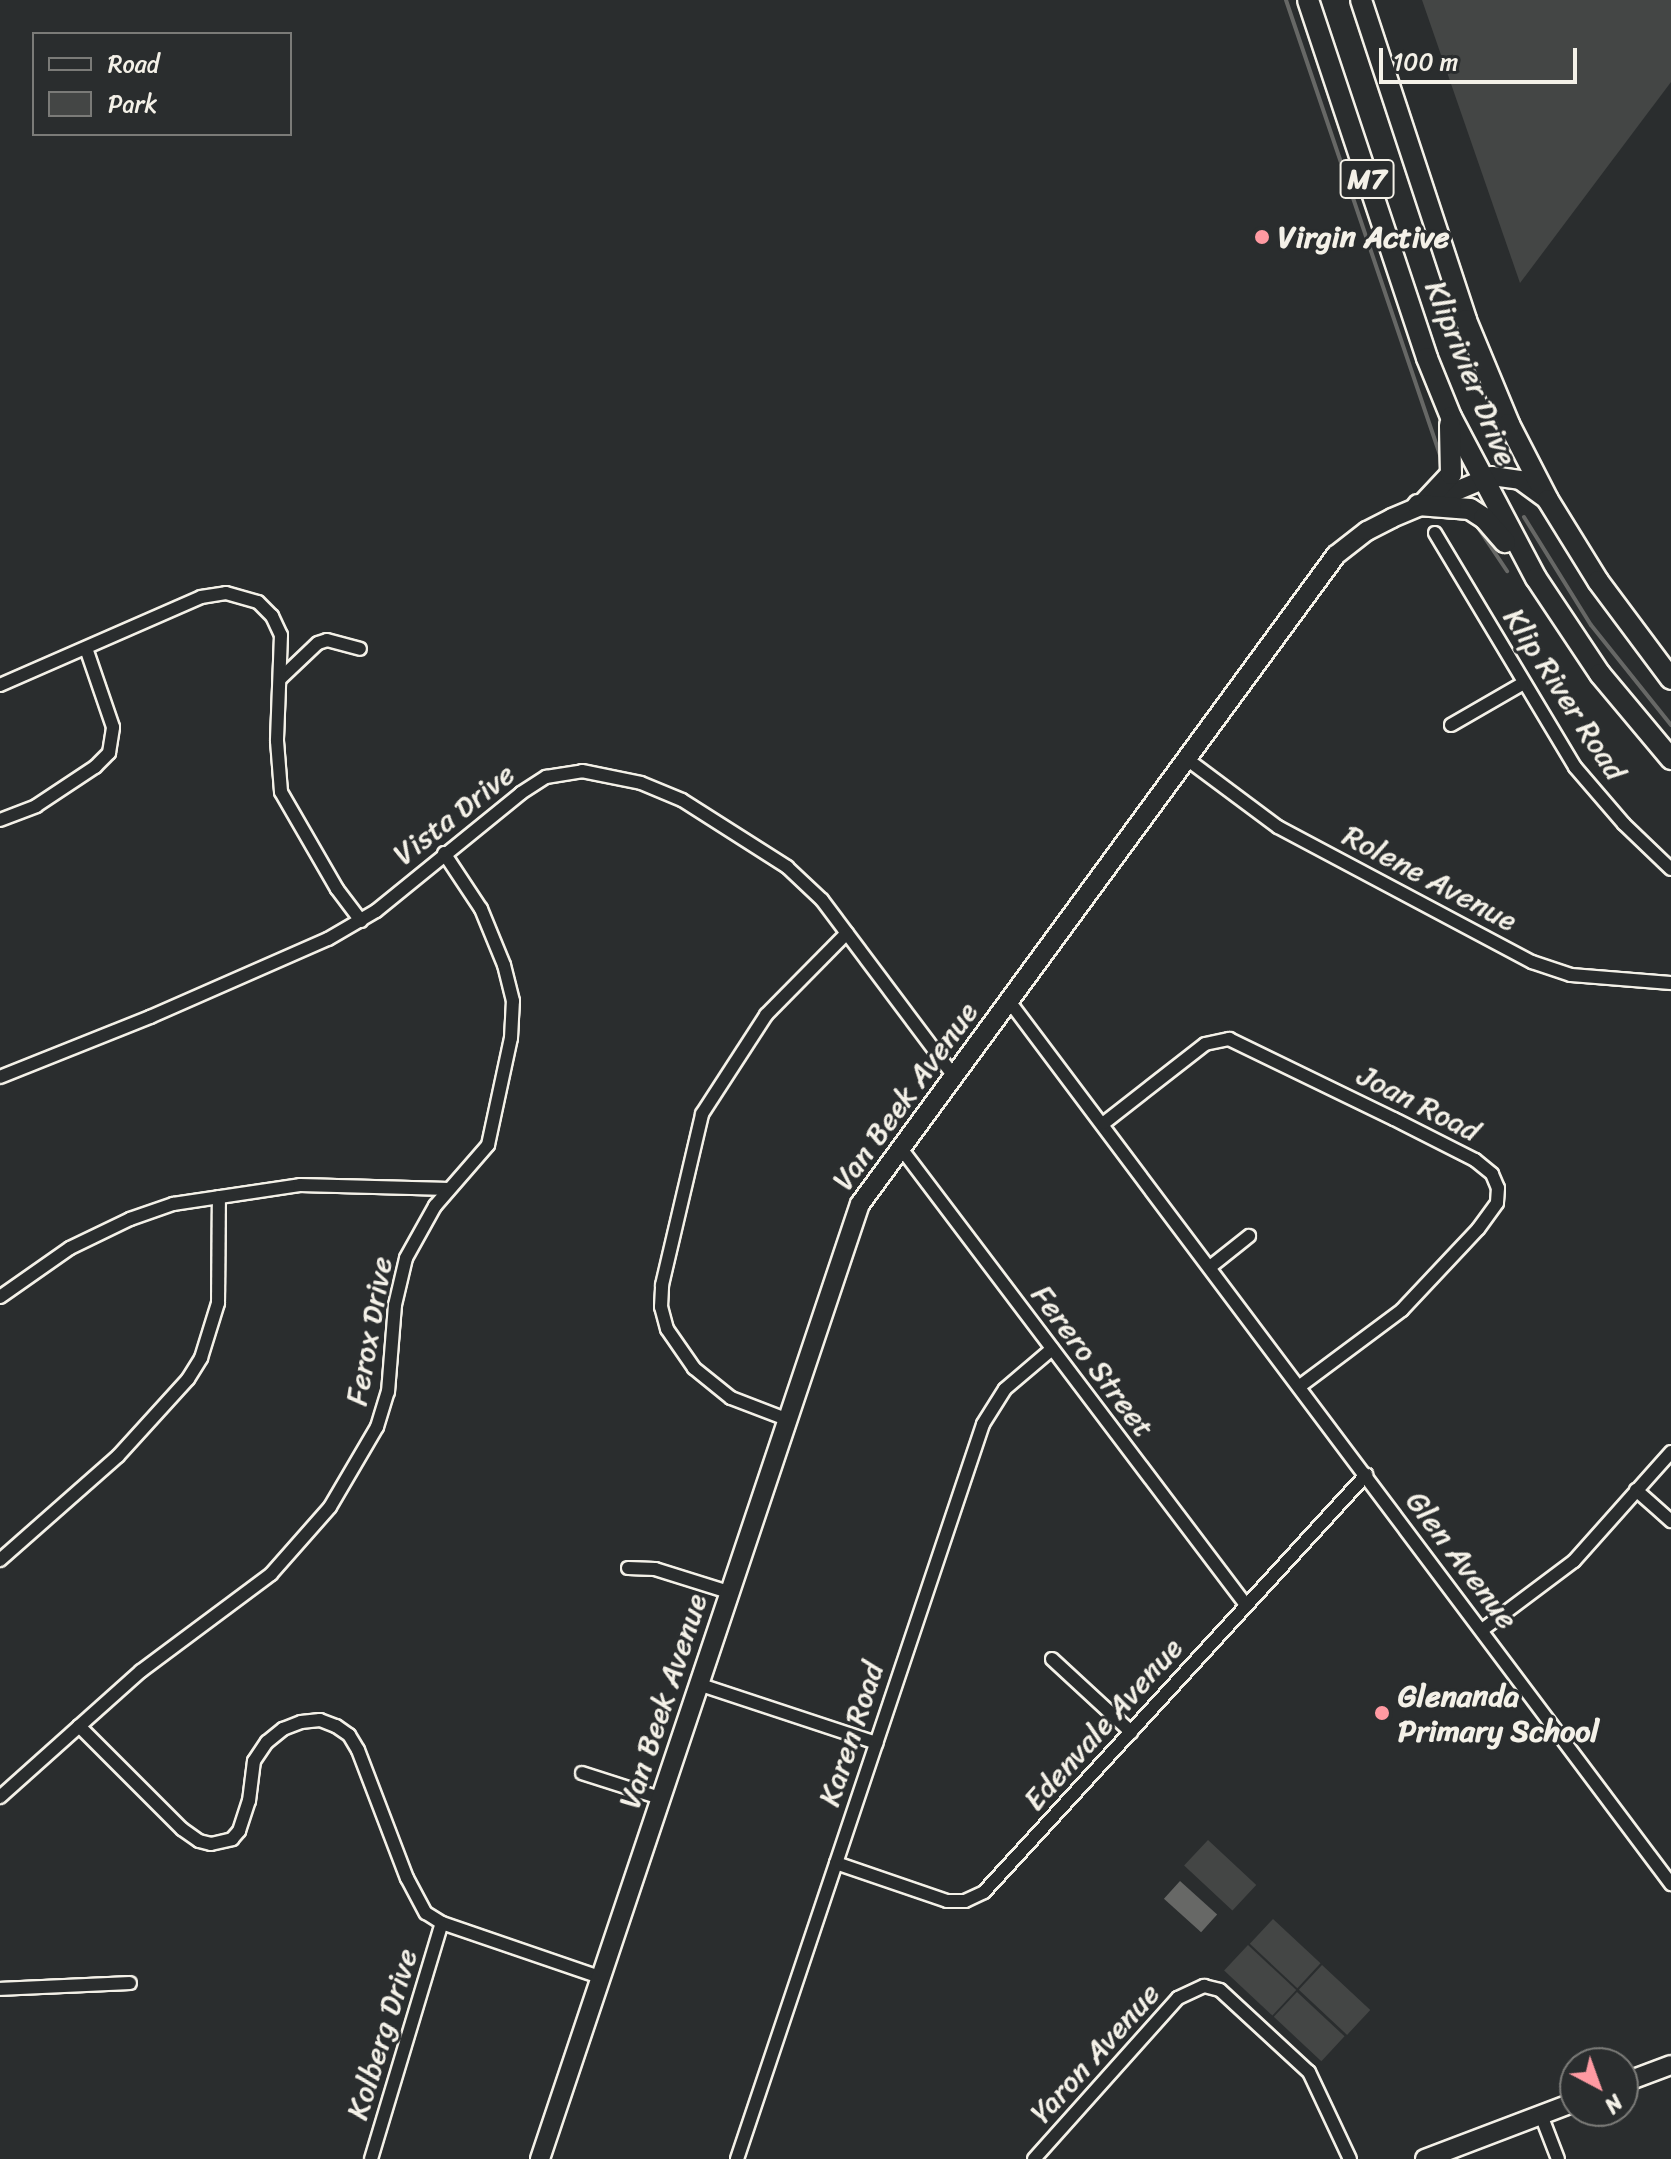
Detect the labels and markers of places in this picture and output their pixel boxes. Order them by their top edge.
place label: Virgin Active [1278,219,1449,255]
marker: Virgin Active [1253,228,1271,246]
place label: Glenanda Primary School [1398,1678,1599,1748]
marker: Glenanda Primary School [1373,1704,1391,1722]

